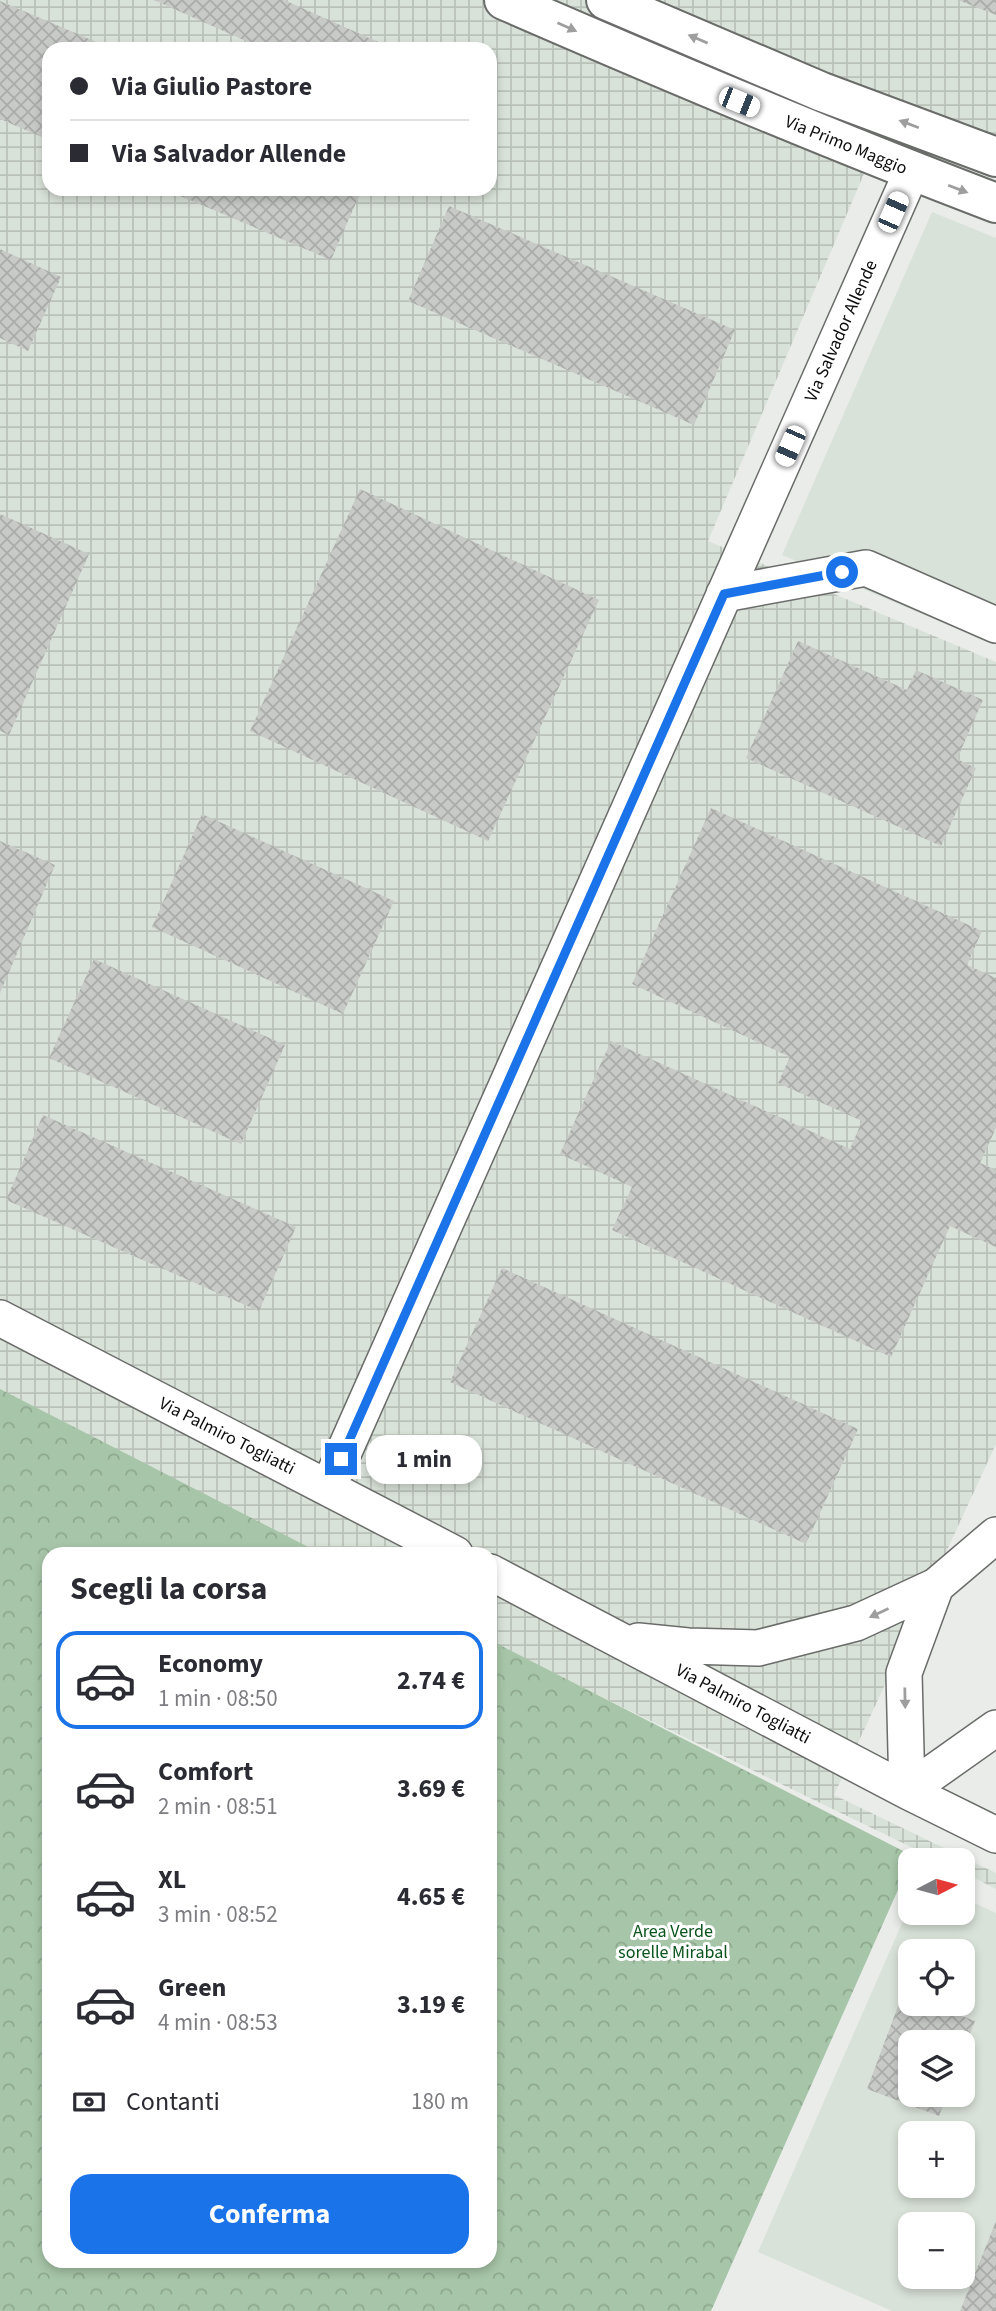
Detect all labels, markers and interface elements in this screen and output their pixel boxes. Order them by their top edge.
one-way arrow [557,22,578,33]
one-way arrow [688,33,709,44]
text: Via Giulio Pastore [112,68,312,105]
car [716,84,763,120]
street label: Via Primo Maggio [781,109,911,181]
one-way arrow [899,119,920,130]
text: Via Salvador Allende [112,135,346,172]
one-way arrow [948,183,969,194]
car [875,189,912,235]
street label: Via Salvador Allende [798,256,884,406]
car [772,423,809,469]
route start [826,556,858,588]
street label: Via Palmiro Togliatti [155,1391,299,1481]
callout: 1 min [366,1434,481,1484]
route end [325,1443,357,1475]
text: 1 min [396,1443,452,1476]
text: Scegli la corsa [70,1566,267,1612]
one-way arrow [869,1607,889,1619]
text: Economy [158,1645,263,1682]
icon: car [74,1649,137,1712]
street label: Via Palmiro Togliatti [671,1658,815,1750]
text: 2.74 € [397,1662,465,1699]
text: 1 min · 08:50 [158,1682,278,1715]
one-way arrow [899,1687,910,1709]
text: Comfort [158,1753,253,1790]
icon: car [74,1757,137,1820]
text: 3.69 € [397,1770,465,1807]
text: 2 min · 08:51 [158,1790,278,1823]
north arrow [898,1848,975,1925]
map controls [898,1848,975,2289]
text: XL [158,1861,186,1898]
icon: car [74,1865,137,1928]
text: 4.65 € [397,1878,465,1915]
text: 3 min · 08:52 [158,1898,278,1931]
park label: Area Verde sorelle Mirabal [618,1919,728,1965]
button: locate [898,1939,975,2016]
text: Green [158,1969,226,2006]
icon: car [74,1973,137,2036]
text: 3.19 € [397,1986,465,2023]
text: 4 min · 08:53 [158,2006,278,2039]
button: layers [898,2030,975,2107]
icon: cash [70,2083,108,2121]
text: Contanti [126,2083,220,2120]
text: 180 m [411,2085,469,2118]
button: + [898,2121,975,2198]
button: Conferma [70,2174,469,2254]
button: − [898,2212,975,2289]

